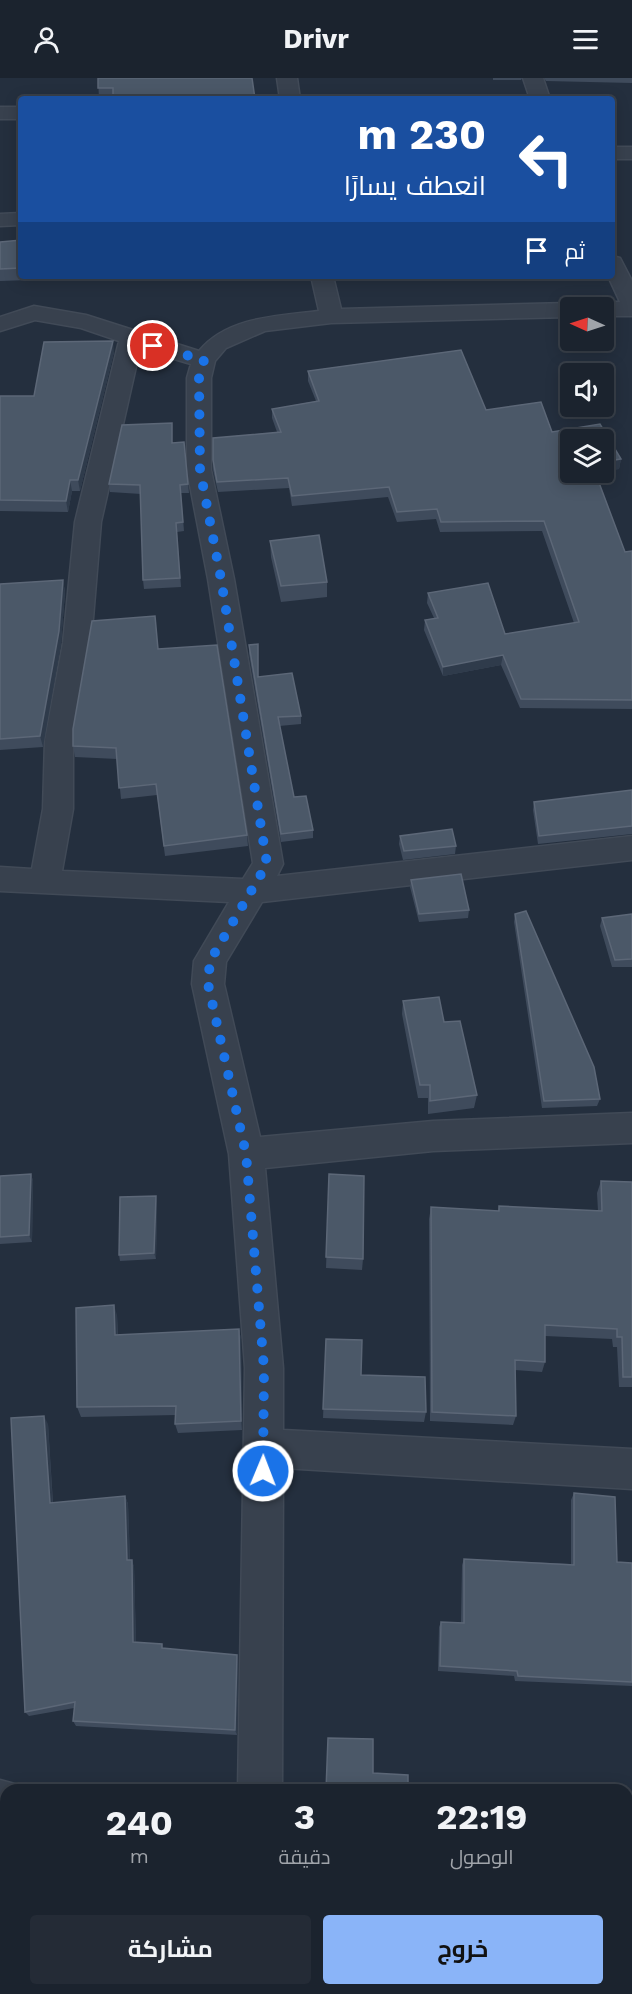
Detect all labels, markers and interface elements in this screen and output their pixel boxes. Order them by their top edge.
icon: person [30,23,63,56]
text: Drivr [283,23,349,55]
icon: menu [569,23,602,56]
text: 230 m [357,110,486,159]
icon: left [507,120,585,198]
text: انعطف يسارًا [344,170,486,202]
icon: arrive [520,234,553,267]
text: ثم [565,239,585,264]
north arrow [560,297,614,351]
map controls [560,297,614,483]
pin [127,320,178,371]
icon: arrive [136,329,169,362]
button: sound [560,363,614,417]
button: layers [560,429,614,483]
position arrow [231,1439,295,1503]
text: 3 [294,1796,315,1838]
text: 22:19 [436,1796,528,1838]
text: 240 [106,1802,173,1844]
text: m [130,1844,149,1868]
text: دقيقة [278,1845,331,1869]
text: الوصول [450,1845,514,1869]
button: مشاركة [30,1915,311,1984]
button: خروج [323,1915,603,1984]

